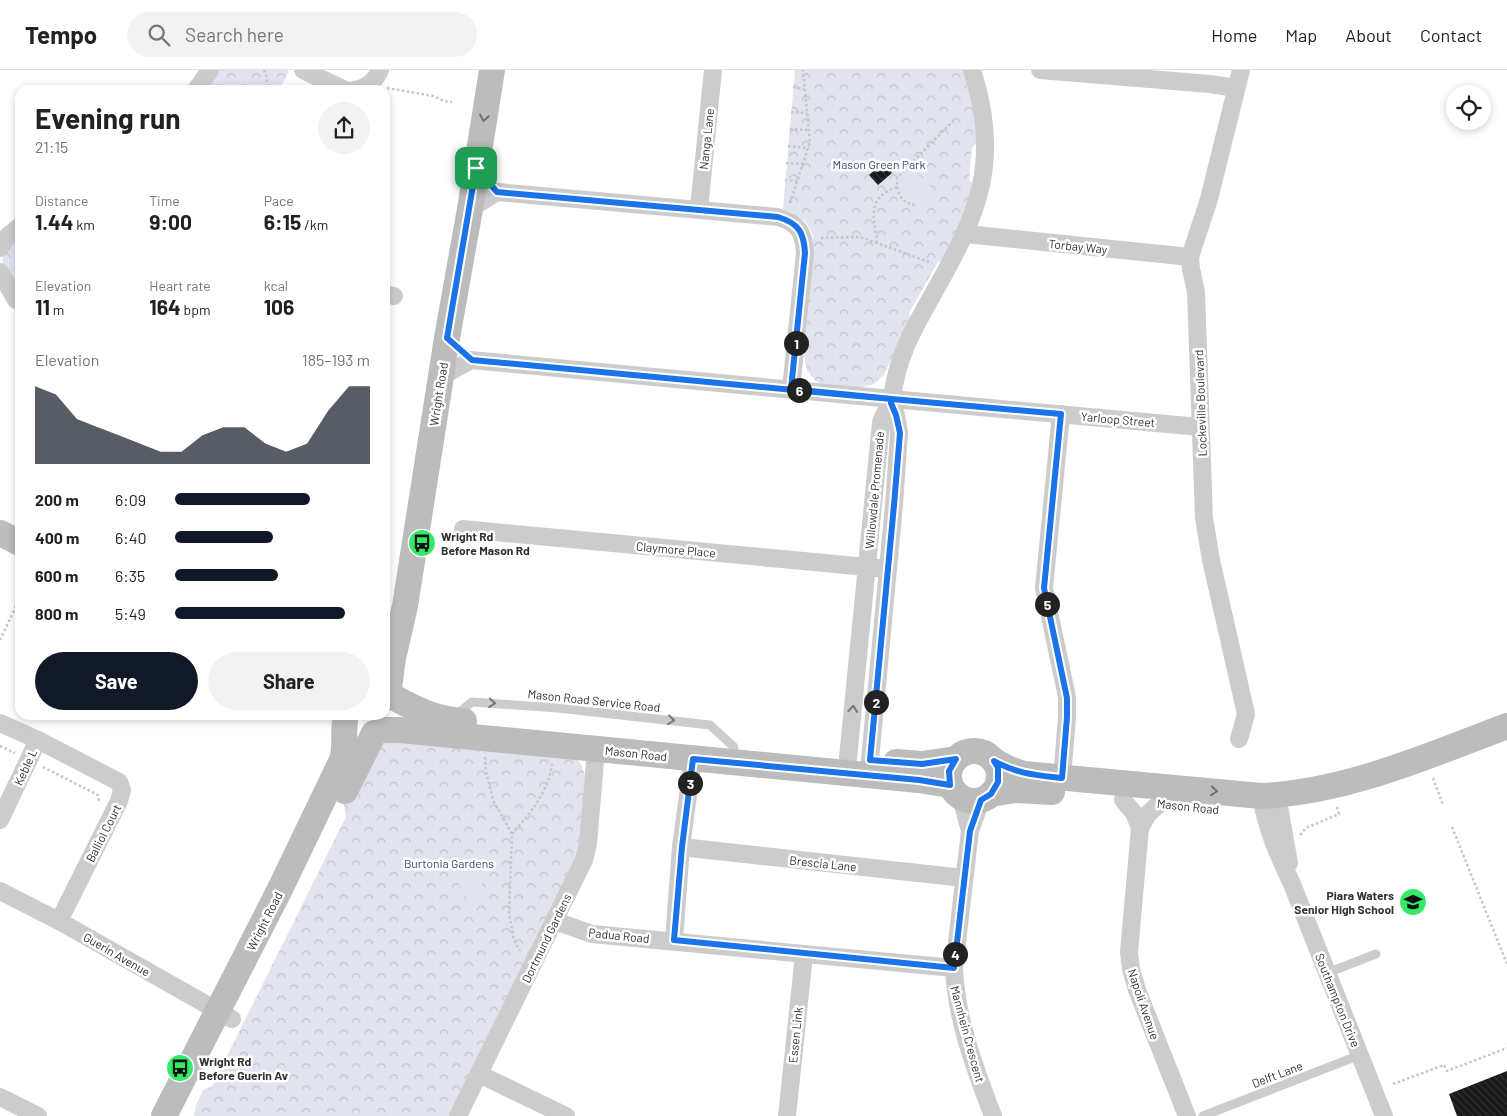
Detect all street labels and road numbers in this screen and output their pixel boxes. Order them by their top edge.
street label: Nanga Lane [696,108,716,170]
street label: Torbay Way [1048,236,1109,256]
street label: Lockeville Boulevard [1191,349,1209,457]
street label: Wright Road [426,361,450,427]
street label: Yarloop Street [1080,409,1156,429]
street label: Willowdale Promenade [862,431,886,549]
street label: Claymore Place [636,539,716,559]
street label: Mason Road Service Road [527,686,661,714]
street label: Mason Road [604,743,668,763]
street label: Keble L [11,746,40,787]
street label: Mason Road [1156,796,1220,816]
street label: Balliol Court [82,802,124,864]
street label: Brescia Lane [789,853,857,873]
street label: Wright Road [243,889,285,953]
street label: Dortmund Gardens [518,891,574,985]
street label: Padua Road [588,925,650,945]
street label: Guerin Avenue [81,929,153,979]
street label: Southampton Drive [1313,951,1363,1049]
street label: Napoli Avenue [1125,967,1163,1041]
street label: Mannhein Crescent [948,984,988,1084]
street label: Essen Link [785,1006,805,1064]
street label: Delft Lane [1250,1058,1304,1090]

